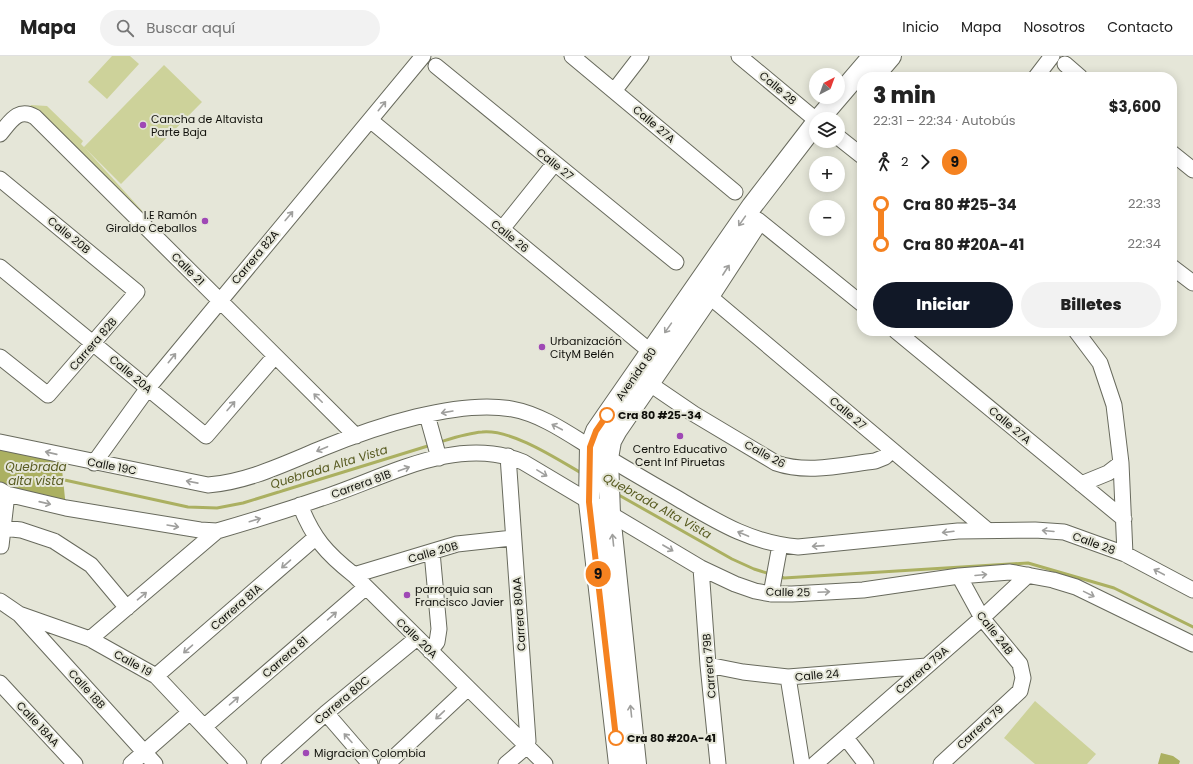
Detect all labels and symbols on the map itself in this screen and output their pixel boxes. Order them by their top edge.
street label: Calle 28 [756,68,800,108]
north arrow [809,68,845,104]
one-way arrow [377,100,386,111]
street label: Calle 27A [629,102,679,147]
place label: Cancha de Altavista Parte Baja [151,111,263,140]
marker: Cancha de Altavista Parte Baja [138,120,148,130]
street label: Calle 27 [533,144,577,184]
place label: I.E Ramón Giraldo Ceballos [106,207,197,236]
one-way arrow [285,211,294,221]
street label: Calle 20B [44,213,94,257]
one-way arrow [738,215,746,226]
marker: I.E Ramón Giraldo Ceballos [200,216,210,226]
street label: Calle 26 [488,216,532,256]
street label: Carrera 82A [228,226,283,287]
street label: Calle 21 [168,249,208,289]
one-way arrow [722,265,730,276]
street label: Carrera 82B [65,314,121,374]
one-way arrow [664,322,672,333]
place label: Urbanización CityM Belén [550,333,622,362]
marker: Urbanización CityM Belén [537,342,547,352]
street label: Avenida 80 [612,344,660,404]
street label: Calle 20A [106,351,156,397]
one-way arrow [168,352,177,363]
one-way arrow [313,393,323,403]
street label: Calle 27 [826,393,870,433]
one-way arrow [227,401,236,412]
street label: Calle 27A [985,403,1035,448]
marker: Cra 80 #25-34 [599,407,615,423]
place label: Cra 80 #25-34 [618,407,702,423]
one-way arrow [441,408,454,416]
one-way arrow [551,423,563,430]
marker: Centro Educativo Cent Inf Piruetas [675,431,685,441]
street label: Calle 26 [742,437,788,471]
water label: Quebrada Alta Vista [268,441,390,492]
place label: Centro Educativo Cent Inf Piruetas [633,441,727,470]
one-way arrow [317,445,329,453]
one-way arrow [45,449,58,456]
street label: Calle 19C [86,453,138,479]
water label: Quebrada alta vista [5,458,67,489]
one-way arrow [398,464,410,472]
street label: Carrera 81B [329,466,393,502]
one-way arrow [536,469,548,477]
water label: Quebrada Alta Vista [600,469,715,543]
one-way arrow [186,477,199,485]
one-way arrow [38,499,51,507]
one-way arrow [248,516,261,523]
one-way arrow [166,522,179,530]
one-way arrow [1042,527,1055,534]
one-way arrow [942,528,955,536]
street label: Calle 28 [1070,528,1118,558]
one-way arrow [738,530,750,537]
one-way arrow [609,534,617,547]
street label: Calle 20B [406,537,460,567]
one-way arrow [812,542,825,549]
one-way arrow [662,545,674,553]
one-way arrow [281,559,291,568]
line badge: 9 [585,561,611,587]
one-way arrow [1153,568,1165,576]
one-way arrow [974,571,987,578]
street label: Carrera 80AA [508,576,530,652]
street label: Carrera 81A [207,580,266,634]
place label: parroquia san Francisco Javier [415,581,504,610]
street label: Calle 25 [766,584,810,600]
one-way arrow [817,589,830,596]
marker: parroquia san Francisco Javier [402,590,412,600]
one-way arrow [136,591,147,600]
one-way arrow [1083,591,1095,598]
street label: Calle 24B [973,608,1017,658]
one-way arrow [327,612,337,621]
street label: Calle 20A [393,614,442,662]
street label: Carrera 81 [259,633,311,681]
street label: Carrera 79B [698,633,720,699]
street label: Carrera 79A [892,642,953,698]
one-way arrow [183,644,193,653]
street label: Calle 19 [111,646,155,680]
street label: Calle 24 [794,665,840,685]
street label: Calle 18B [65,666,109,712]
street label: Carrera 80C [311,672,373,728]
one-way arrow [228,697,239,706]
street label: Calle 18AA [13,698,63,751]
street label: Carrera 79 [953,701,1007,753]
one-way arrow [627,705,634,718]
one-way arrow [435,710,445,719]
marker: Cra 80 #20A-41 [608,730,624,746]
place label: Cra 80 #20A-41 [627,730,716,746]
one-way arrow [344,733,353,743]
place label: Migracion Colombia [314,745,426,761]
marker: Migracion Colombia [301,748,311,758]

